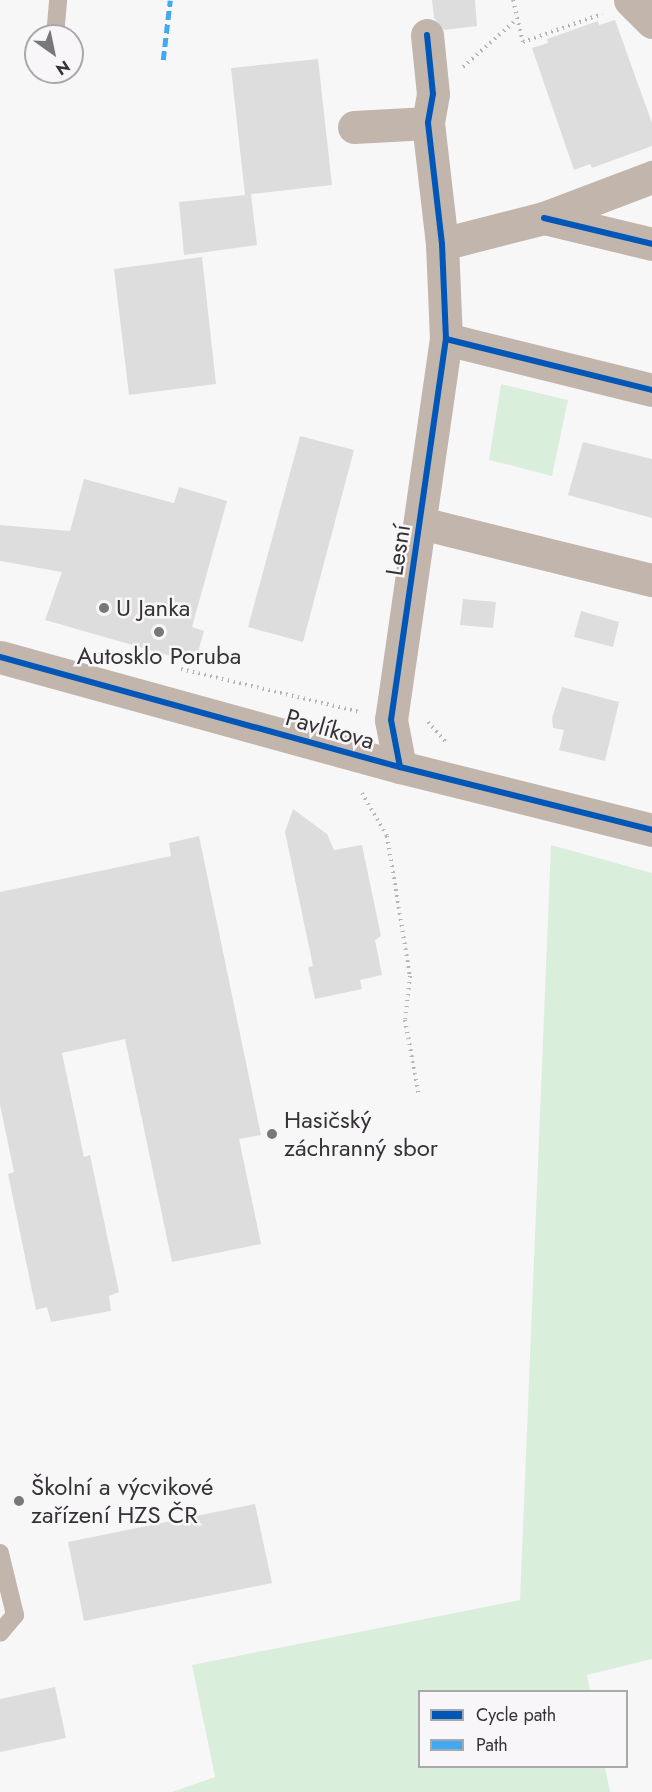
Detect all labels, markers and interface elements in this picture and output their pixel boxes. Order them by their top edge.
north arrow [24,24,84,84]
text: N [51,55,75,81]
street label: Lesní [380,522,416,578]
place label: U Janka [116,594,190,622]
marker: U Janka [97,601,111,615]
marker: Autosklo Poruba [152,625,166,639]
place label: Autosklo Poruba [77,642,241,670]
street label: Pavlíkova [282,703,378,755]
place label: Hasičský záchranný sbor [284,1106,438,1162]
marker: Hasičský záchranný sbor [265,1127,279,1141]
place label: Školní a výcvikové zařízení HZS ČR [31,1473,213,1529]
marker: Školní a výcvikové zařízení HZS ČR [12,1494,26,1508]
legend [418,1690,628,1768]
text: Cycle path [476,1702,556,1728]
text: Path [476,1732,508,1758]

